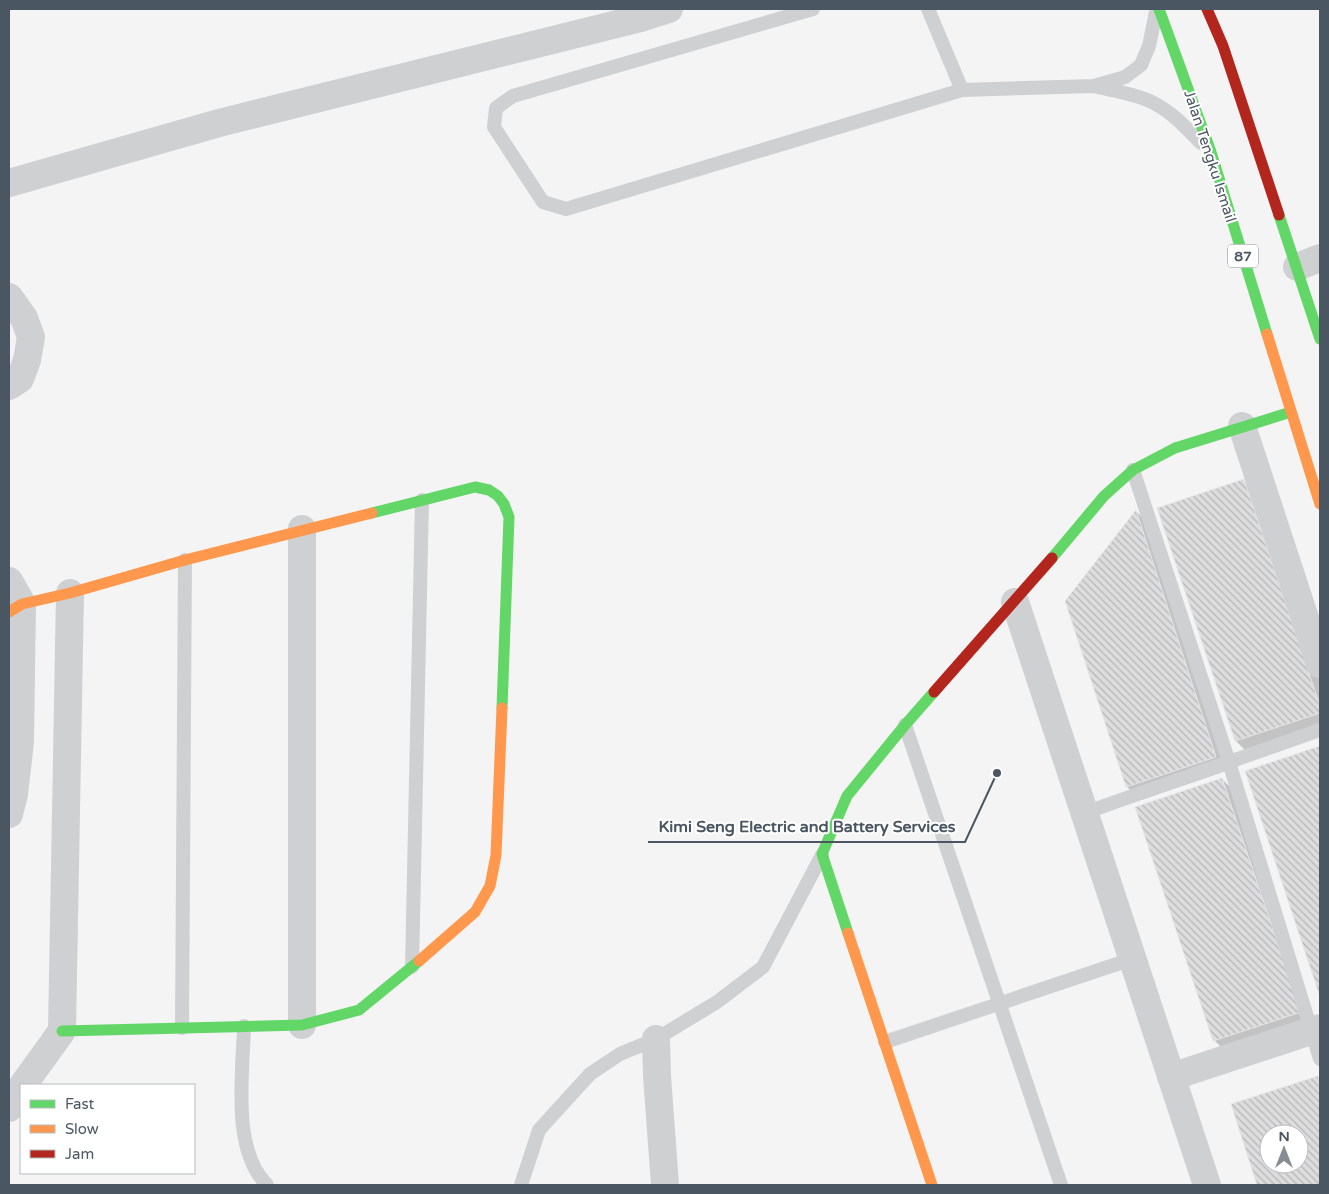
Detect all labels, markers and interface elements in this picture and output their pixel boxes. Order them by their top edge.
street label: Jalan Tengku Ismail [1180,88,1240,224]
road number: 87 [1228,245,1258,268]
callout: Kimi Seng Electric and Battery Services [648,811,965,842]
text: Kimi Seng Electric and Battery Services [659,817,956,837]
legend [20,1084,195,1174]
text: Fast [65,1095,95,1113]
text: Slow [65,1120,99,1138]
north arrow [1259,1124,1309,1174]
text: N [1278,1128,1290,1145]
text: Jam [65,1145,94,1163]

